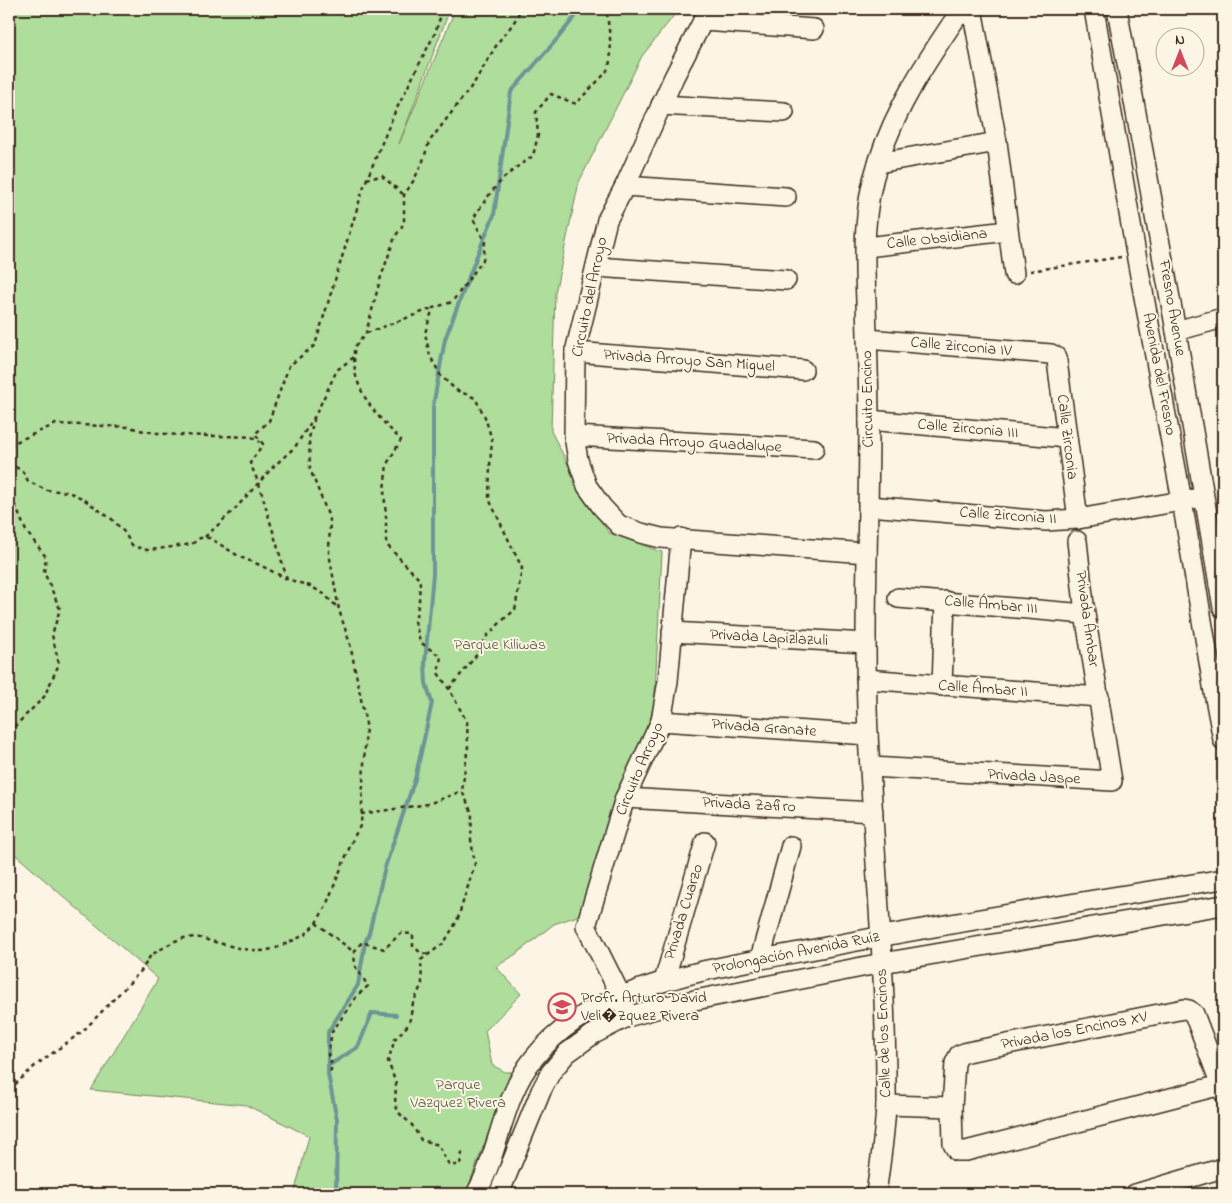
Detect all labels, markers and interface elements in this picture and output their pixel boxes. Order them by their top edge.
north arrow [1154,28,1204,78]
text: N [1175,30,1185,51]
street label: Calle Obsidiana [886,222,988,256]
street label: Circuito del Arroyo [566,235,614,359]
street label: Fresno Avenue [1152,257,1192,359]
street label: Avenida del Fresno [1135,311,1183,437]
street label: Calle Zirconia IV [910,331,1013,363]
street label: Privada Arroyo San Miguel [602,343,776,379]
street label: Circuito Encino [855,350,881,448]
street label: Calle Zirconia [1050,393,1084,481]
street label: Calle Zirconia III [917,413,1019,445]
street label: Privada Arroyo Guadalupe [606,426,783,460]
street label: Calle Zirconia II [959,501,1057,531]
street label: Privada Ámbar [1068,569,1106,669]
street label: Calle Ámbar III [943,589,1039,621]
street label: Privada Lapizlazuli [709,623,829,653]
park label: Parque Kiliwas [454,633,546,657]
street label: Calle Ámbar II [937,674,1029,704]
street label: Privada Granate [711,712,818,744]
street label: Circuito Arroyo [610,719,670,819]
street label: Privada Jaspe [987,763,1082,791]
street label: Privada Zafiro [701,791,797,819]
street label: Privada Cuarzo [658,861,710,963]
street label: Prolongación Avenida Ruíz [710,925,882,981]
street label: Calle de los Encinos [870,968,898,1098]
place label: Profr. Arturo David Veli�Zquez Rivera [580,986,707,1028]
school or university icon: Profr. Arturo David Veli�Zquez Rivera [547,992,577,1022]
street label: Privada los Encinos XV [999,1005,1150,1057]
park label: Parque Vazquez Rivera [409,1073,506,1115]

